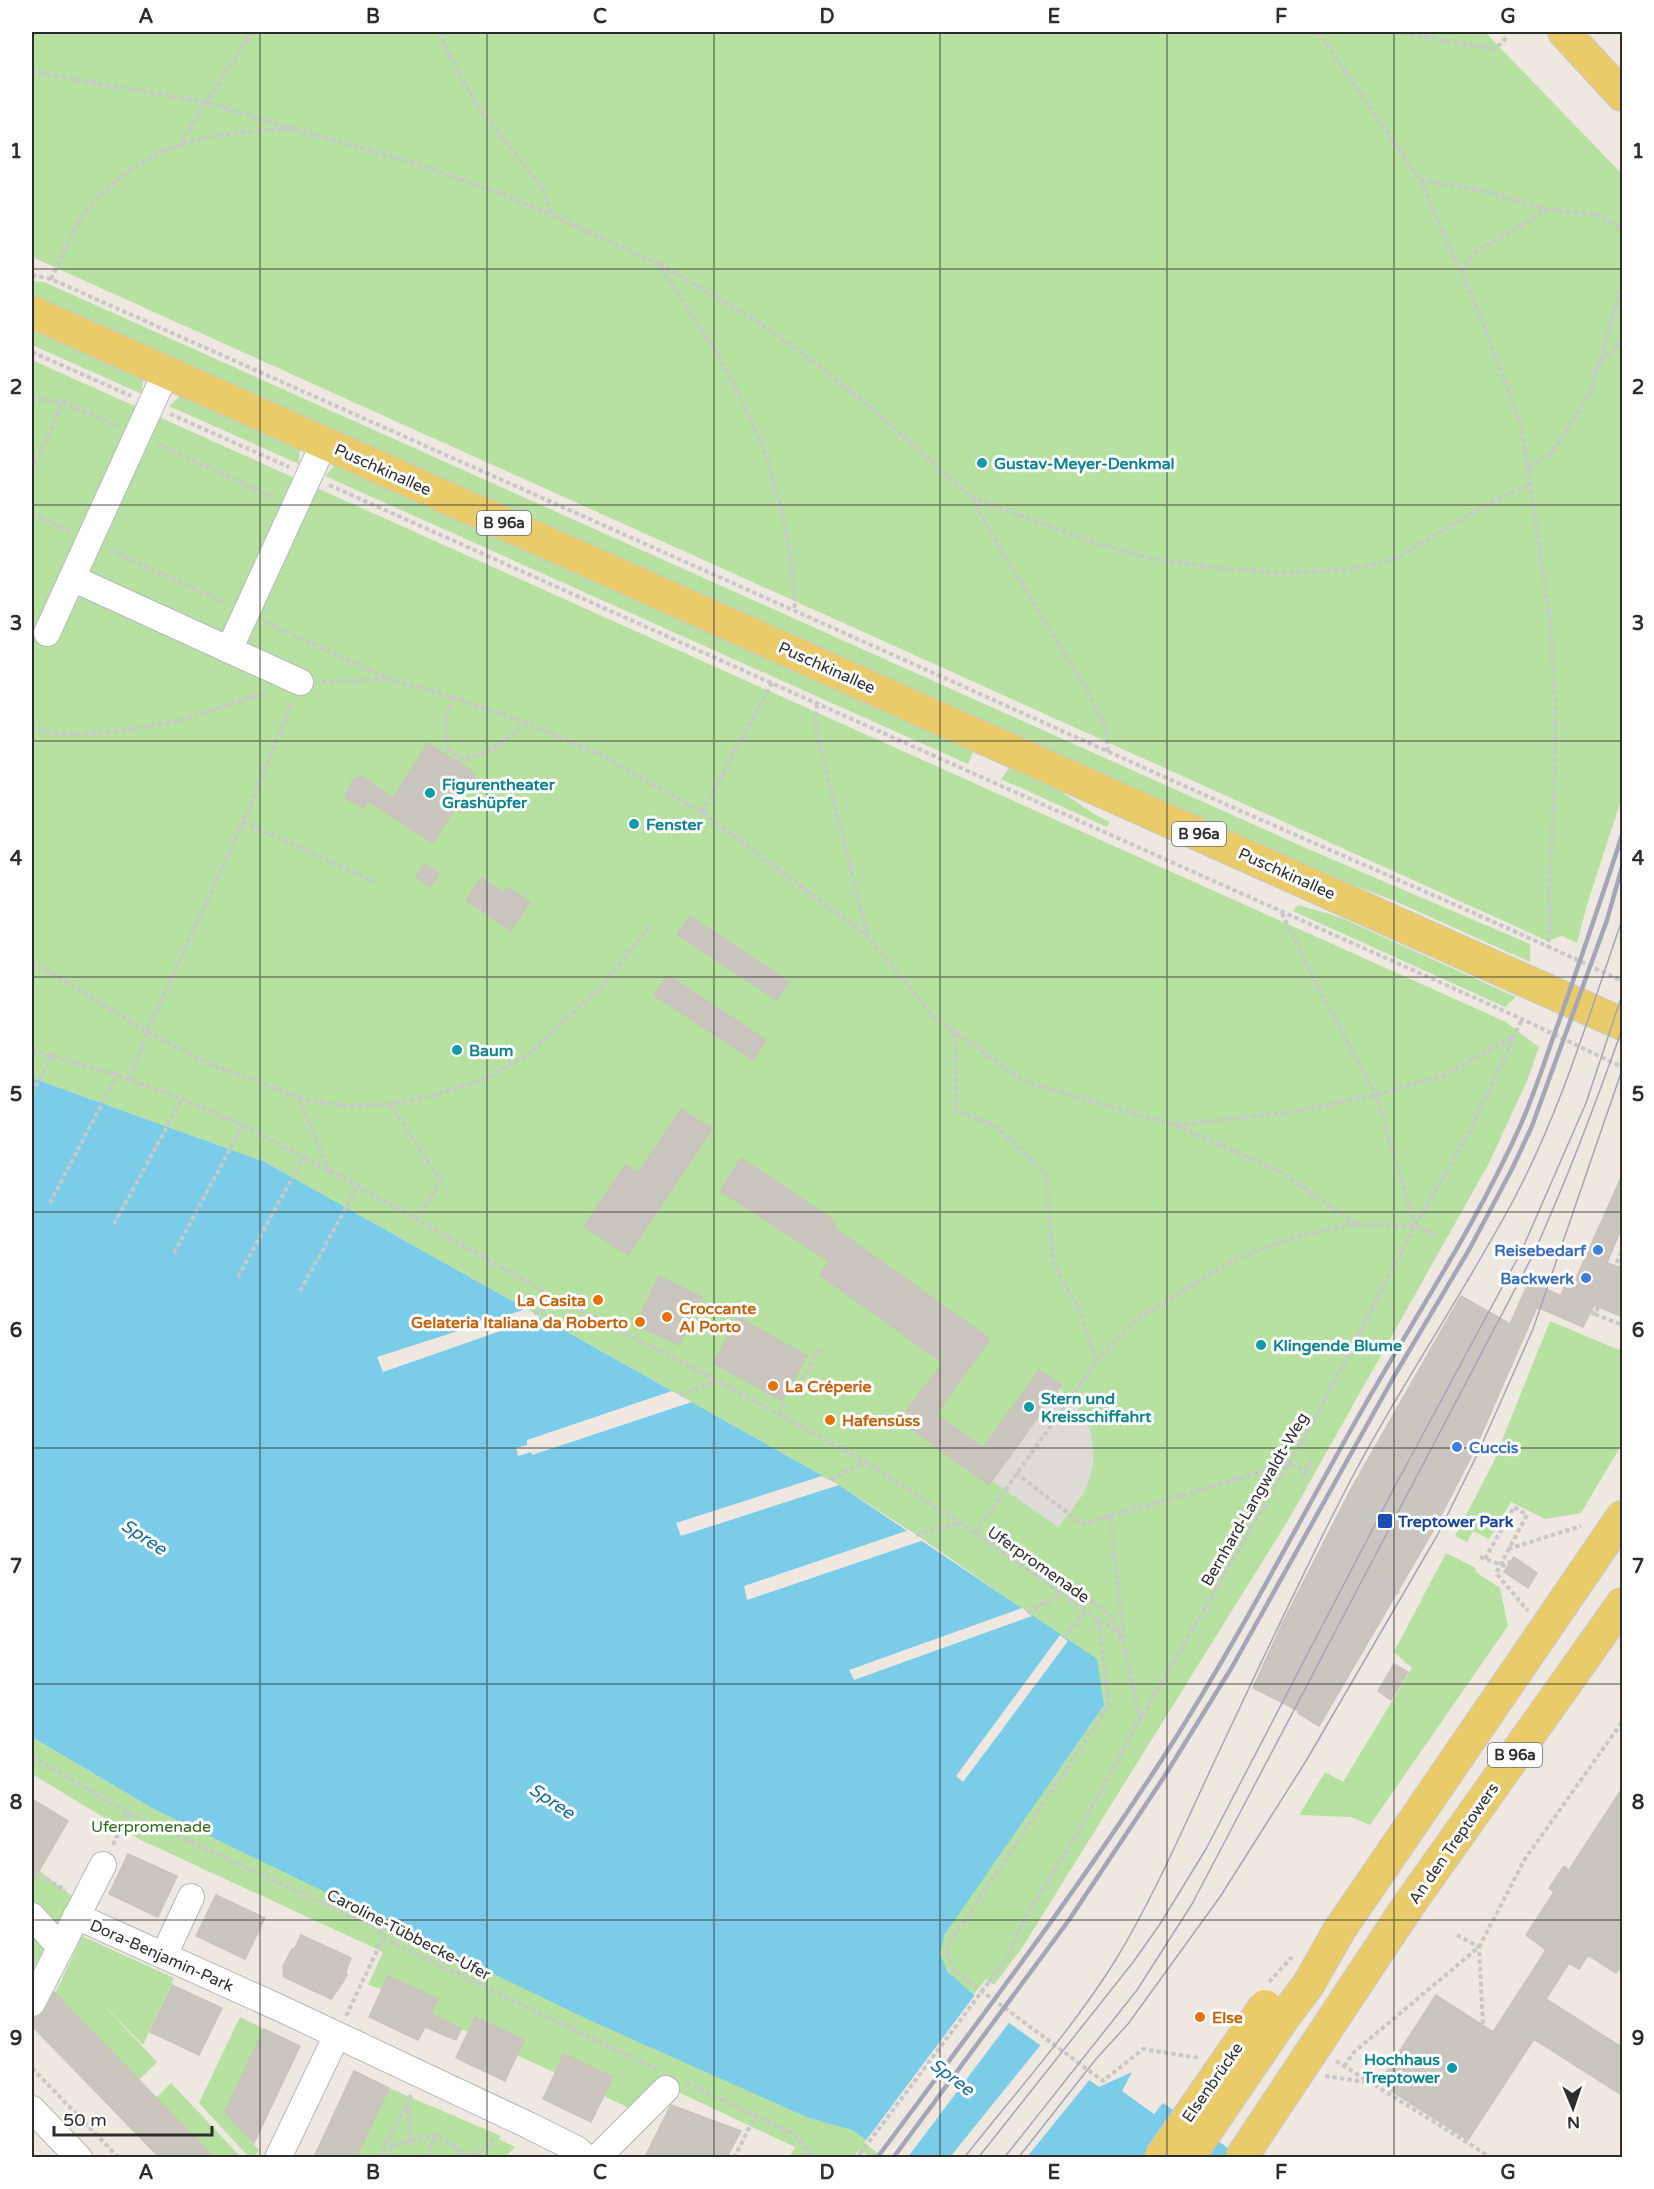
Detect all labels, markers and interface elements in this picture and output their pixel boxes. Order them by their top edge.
text: A [139,5,154,29]
text: B [366,5,380,29]
text: C [593,5,607,29]
text: D [819,5,835,29]
text: E [1048,5,1061,29]
text: F [1275,5,1287,29]
text: G [1500,5,1516,29]
text: 1 [10,140,22,164]
text: 1 [1632,140,1644,164]
text: 2 [10,376,22,400]
text: 2 [1632,376,1644,400]
street label: Puschkinallee [331,440,434,500]
place label: Gustav-Meyer-Denkmal [994,454,1175,474]
marker: Gustav-Meyer-Denkmal [975,456,989,470]
road number: B 96a [477,511,531,535]
text: 3 [10,612,22,636]
text: 3 [1632,612,1644,636]
street label: Puschkinallee [775,638,878,698]
place label: Figurentheater Grashüpfer [442,775,556,813]
marker: Figurentheater Grashüpfer [423,786,437,800]
place label: Fenster [646,815,704,835]
marker: Fenster [627,817,641,831]
road number: B 96a [1172,822,1226,846]
street label: Puschkinallee [1235,844,1338,904]
text: 4 [10,847,23,871]
text: 4 [1632,847,1645,871]
place label: Baum [469,1041,513,1061]
marker: Baum [450,1043,464,1057]
text: 5 [10,1083,22,1107]
text: 5 [1632,1083,1644,1107]
place label: Reisebedarf [1494,1241,1587,1261]
marker: Reisebedarf [1591,1243,1605,1257]
place label: Backwerk [1500,1269,1574,1289]
marker: Backwerk [1579,1271,1593,1285]
place label: La Casita [517,1291,586,1311]
marker: La Casita [591,1293,605,1307]
place label: Croccante Al Porto [679,1299,756,1337]
marker: Croccante Al Porto [660,1310,674,1324]
place label: Gelateria Italiana da Roberto [411,1313,628,1333]
marker: Gelateria Italiana da Roberto [633,1315,647,1329]
text: 6 [10,1319,22,1343]
text: 6 [1632,1319,1644,1343]
place label: Klingende Blume [1273,1336,1402,1356]
marker: Klingende Blume [1254,1338,1268,1352]
place label: La Créperie [785,1377,872,1397]
marker: La Créperie [766,1379,780,1393]
place label: Stern und Kreisschiffahrt [1041,1389,1152,1427]
marker: Stern und Kreisschiffahrt [1022,1400,1036,1414]
street label: Bernhard-Langwaldt-Weg [1197,1409,1313,1590]
place label: Hafensüss [842,1411,920,1431]
marker: Hafensüss [823,1413,837,1427]
place label: Cuccis [1469,1438,1519,1458]
marker: Cuccis [1450,1440,1464,1454]
marker: Treptower Park [1376,1512,1394,1530]
place label: Treptower Park [1397,1512,1514,1532]
water label: Spree [117,1514,171,1560]
street label: Uferpromenade [983,1522,1093,1607]
text: 7 [10,1555,22,1579]
text: 7 [1632,1555,1644,1579]
road number: B 96a [1488,1743,1542,1767]
water label: Spree [525,1778,579,1824]
street label: An den Treptowers [1404,1779,1503,1908]
text: 8 [10,1791,22,1815]
text: 8 [1632,1791,1644,1815]
park label: Uferpromenade [91,1817,211,1837]
street label: Caroline-Tübbecke-Ufer [323,1885,495,1985]
street label: Dora-Benjamin-Park [87,1915,237,1997]
place label: Else [1212,2008,1243,2028]
marker: Else [1193,2010,1207,2024]
text: 9 [10,2027,22,2051]
text: 9 [1632,2027,1644,2051]
street label: Elsenbrücke [1178,2039,1248,2126]
place label: Hochhaus Treptower [1362,2050,1441,2088]
water label: Spree [926,2053,979,2101]
marker: Hochhaus Treptower [1445,2061,1459,2075]
north arrow [1543,2078,1603,2138]
scale bar [54,2099,212,2137]
text: 50 m [63,2109,107,2131]
text: N [1567,2112,1580,2132]
text: A [139,2161,154,2185]
text: B [366,2161,380,2185]
text: C [593,2161,607,2185]
text: D [819,2161,835,2185]
text: E [1048,2161,1061,2185]
text: F [1275,2161,1287,2185]
text: G [1500,2161,1516,2185]

